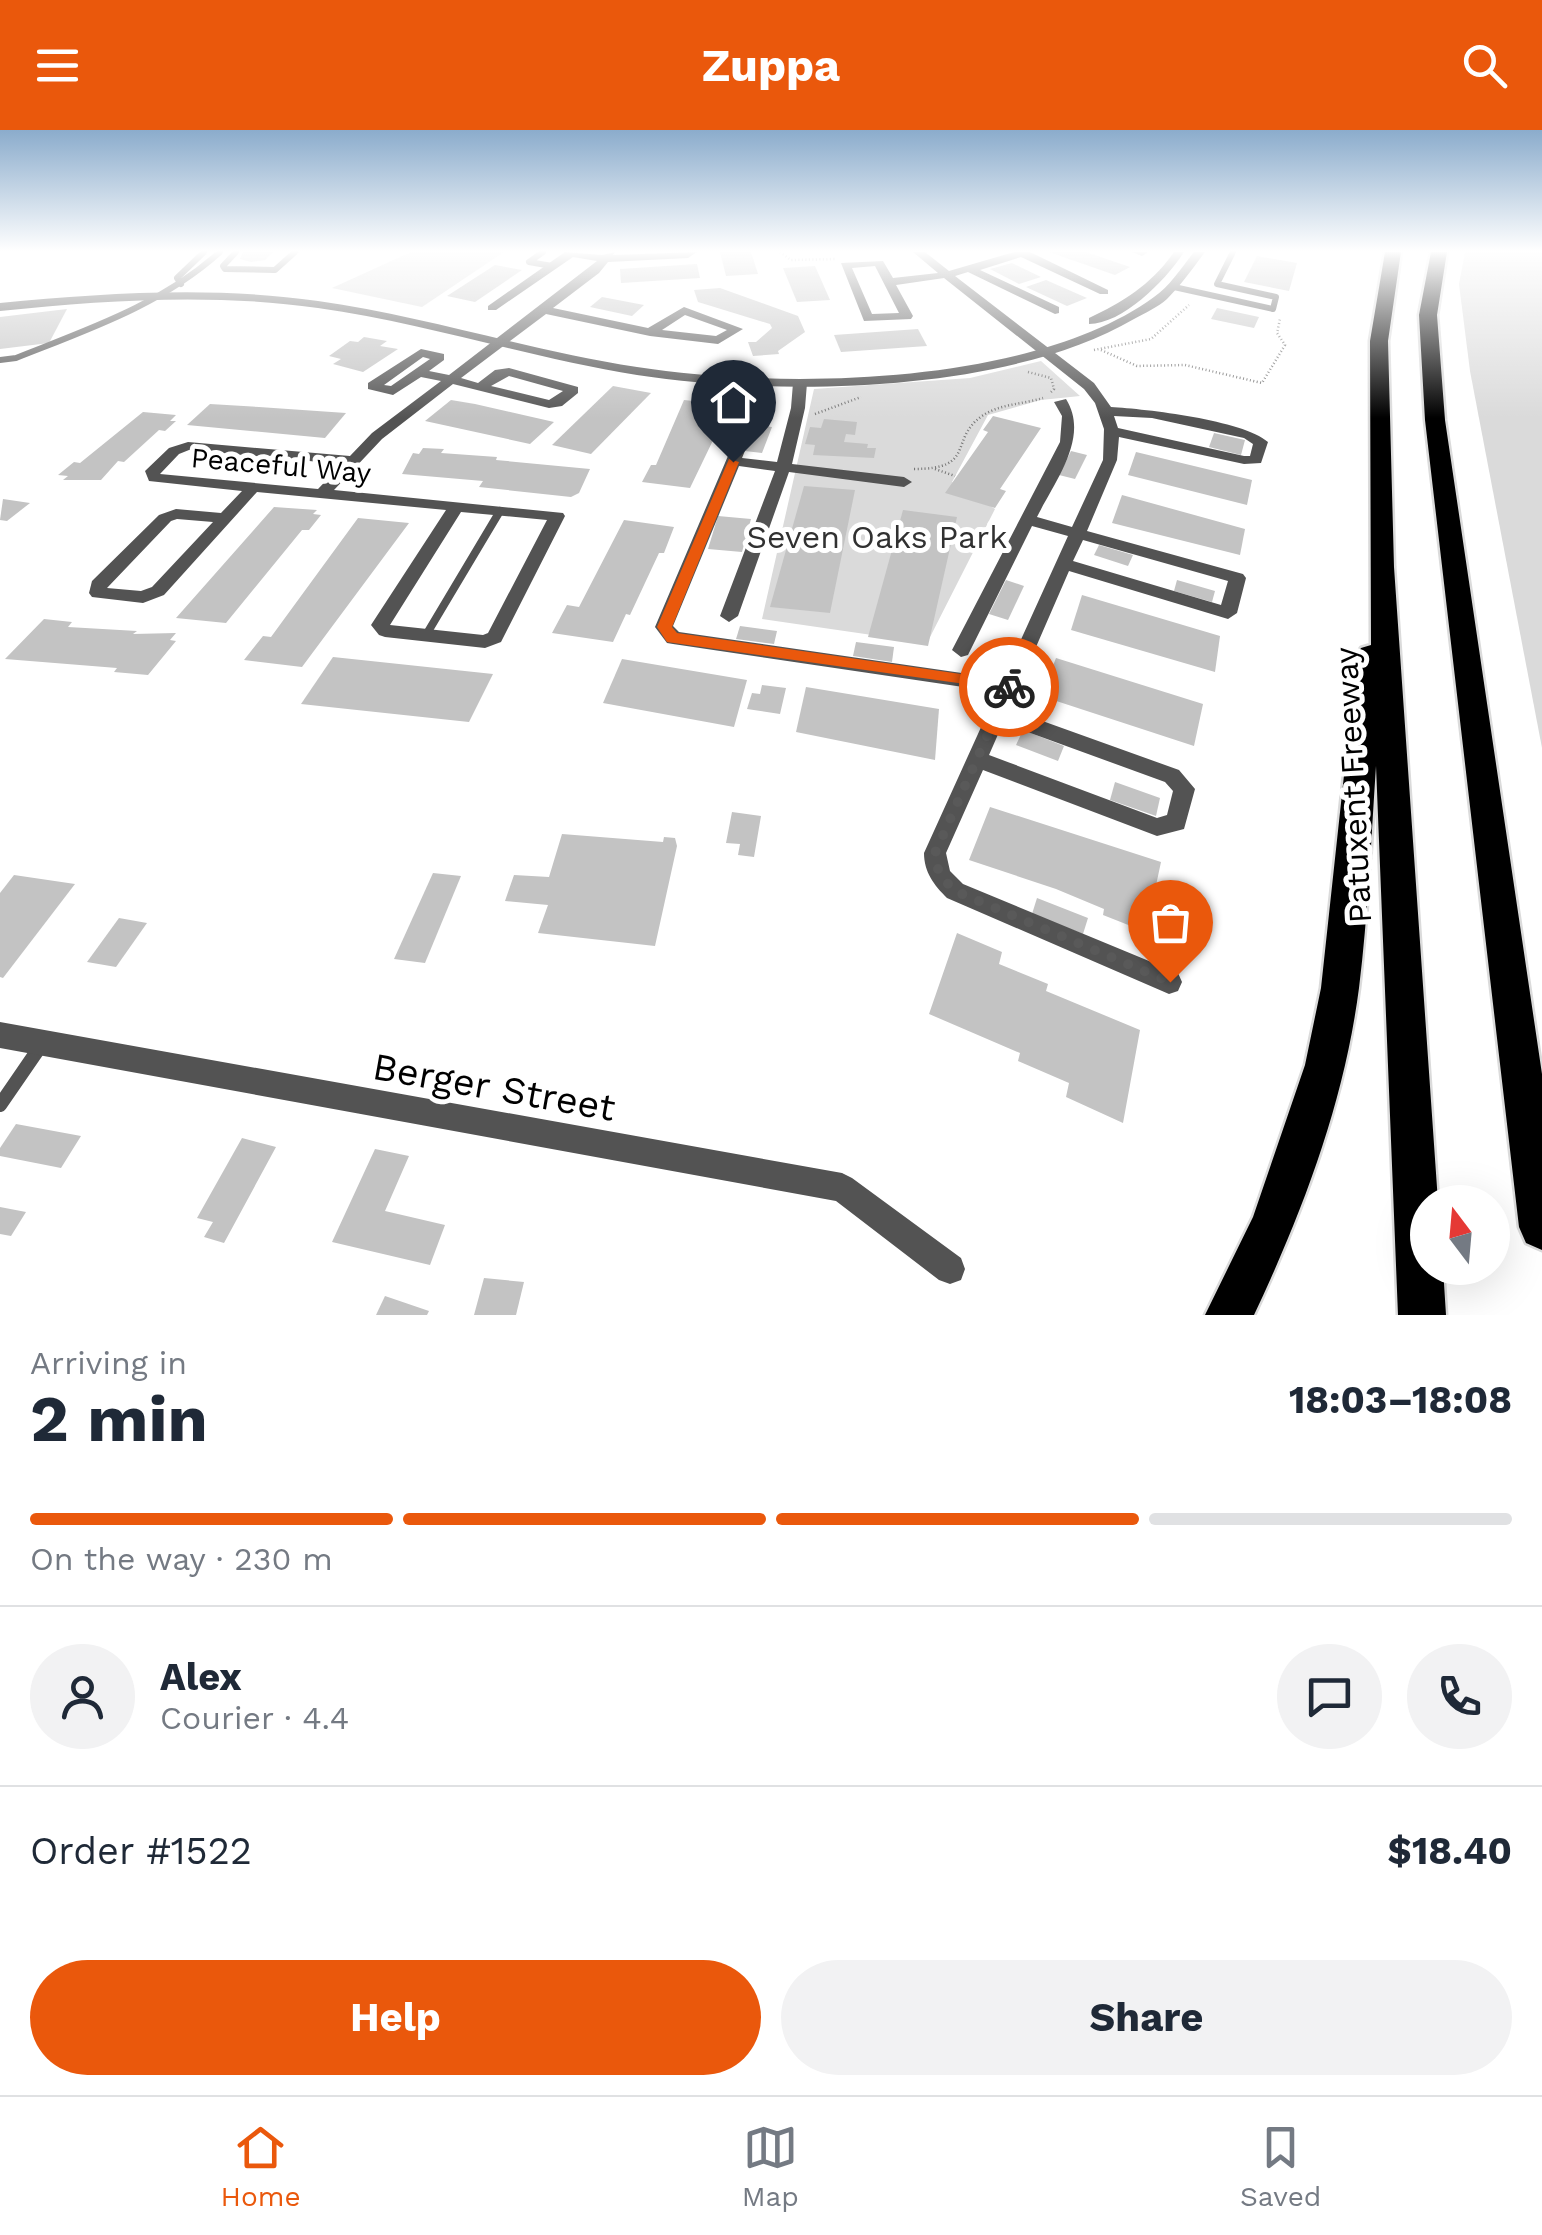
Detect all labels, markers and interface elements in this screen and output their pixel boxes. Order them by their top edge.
icon: menu [30,38,85,93]
icon: search [1457,38,1512,93]
text: Zuppa [702,39,840,92]
pin [691,360,776,463]
icon: home [706,375,761,430]
street label: Peaceful Way [190,441,373,490]
park label: Seven Oaks Park [747,518,1007,556]
courier [959,637,1059,737]
street label: Patuxent Freeway [1327,646,1379,924]
icon: bike [982,660,1037,715]
pin [1128,880,1213,983]
icon: bag [1143,895,1198,950]
street label: Berger Street [369,1044,619,1130]
north arrow [1410,1185,1510,1285]
map controls [1410,1185,1510,1285]
text: Arriving in [30,1344,187,1382]
text: 18:03–18:08 [1289,1378,1512,1422]
text: 2 min [30,1381,208,1457]
text: On the way · 230 m [30,1540,333,1578]
button: person [30,1644,135,1749]
button: chat [1277,1644,1382,1749]
button: phone [1407,1644,1512,1749]
text: Alex [160,1655,242,1699]
text: Courier · 4.4 [160,1699,349,1737]
text: Order #1522 [30,1829,252,1873]
text: $18.40 [1388,1829,1512,1873]
button: Help [30,1960,761,2075]
button: Share [781,1960,1512,2075]
tab: Home [221,2120,301,2213]
tab: Map [742,2120,799,2213]
tab: Saved [1240,2120,1321,2213]

